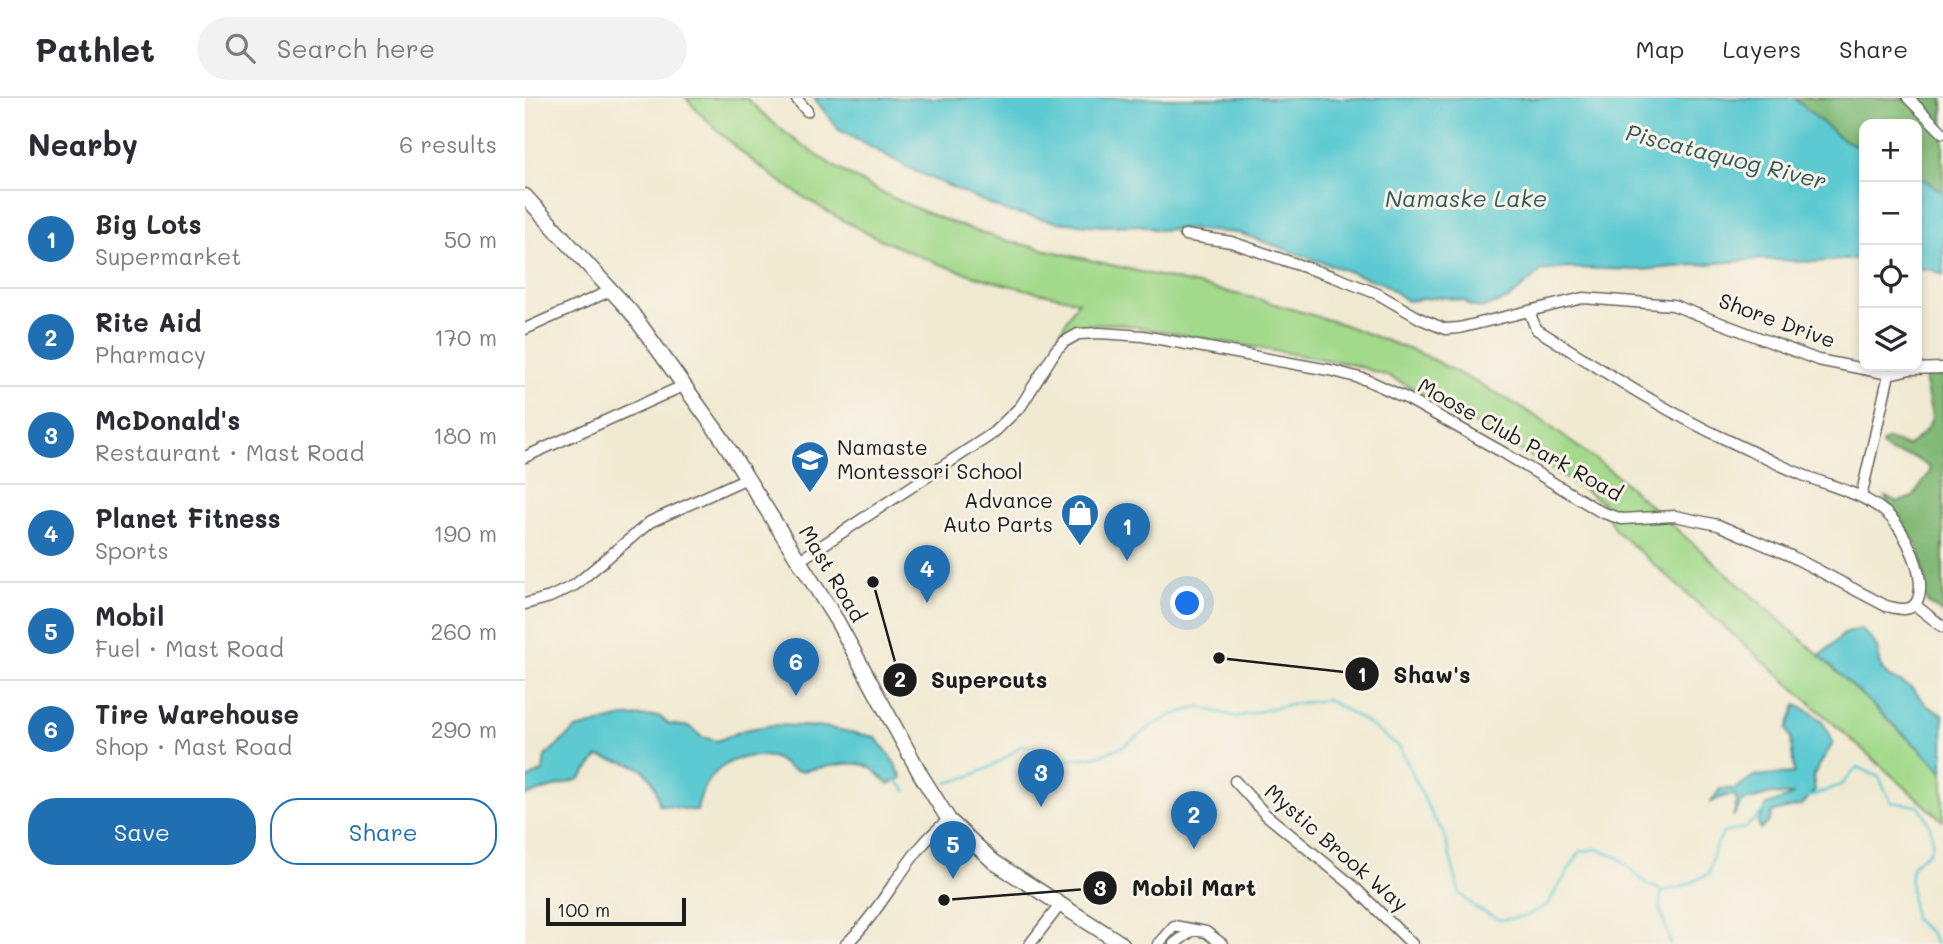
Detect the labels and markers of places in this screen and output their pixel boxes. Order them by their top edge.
place label: Namaste Montessori School [837,433,1023,484]
school or university icon: Namaste Montessori School [789,439,831,494]
place label: Advance Auto Parts [943,486,1053,537]
shop icon: Advance Auto Parts [1059,492,1101,547]
pin: 1 [1104,503,1150,561]
pin: 4 [904,545,950,603]
pin: 6 [773,638,819,696]
callout: Shaw's [1345,652,1485,696]
callout: Supercuts [882,658,1062,702]
pin: 3 [1018,749,1064,807]
pin: 2 [1171,791,1217,849]
pin: 5 [930,821,976,879]
callout: Mobil Mart [1083,866,1270,910]

